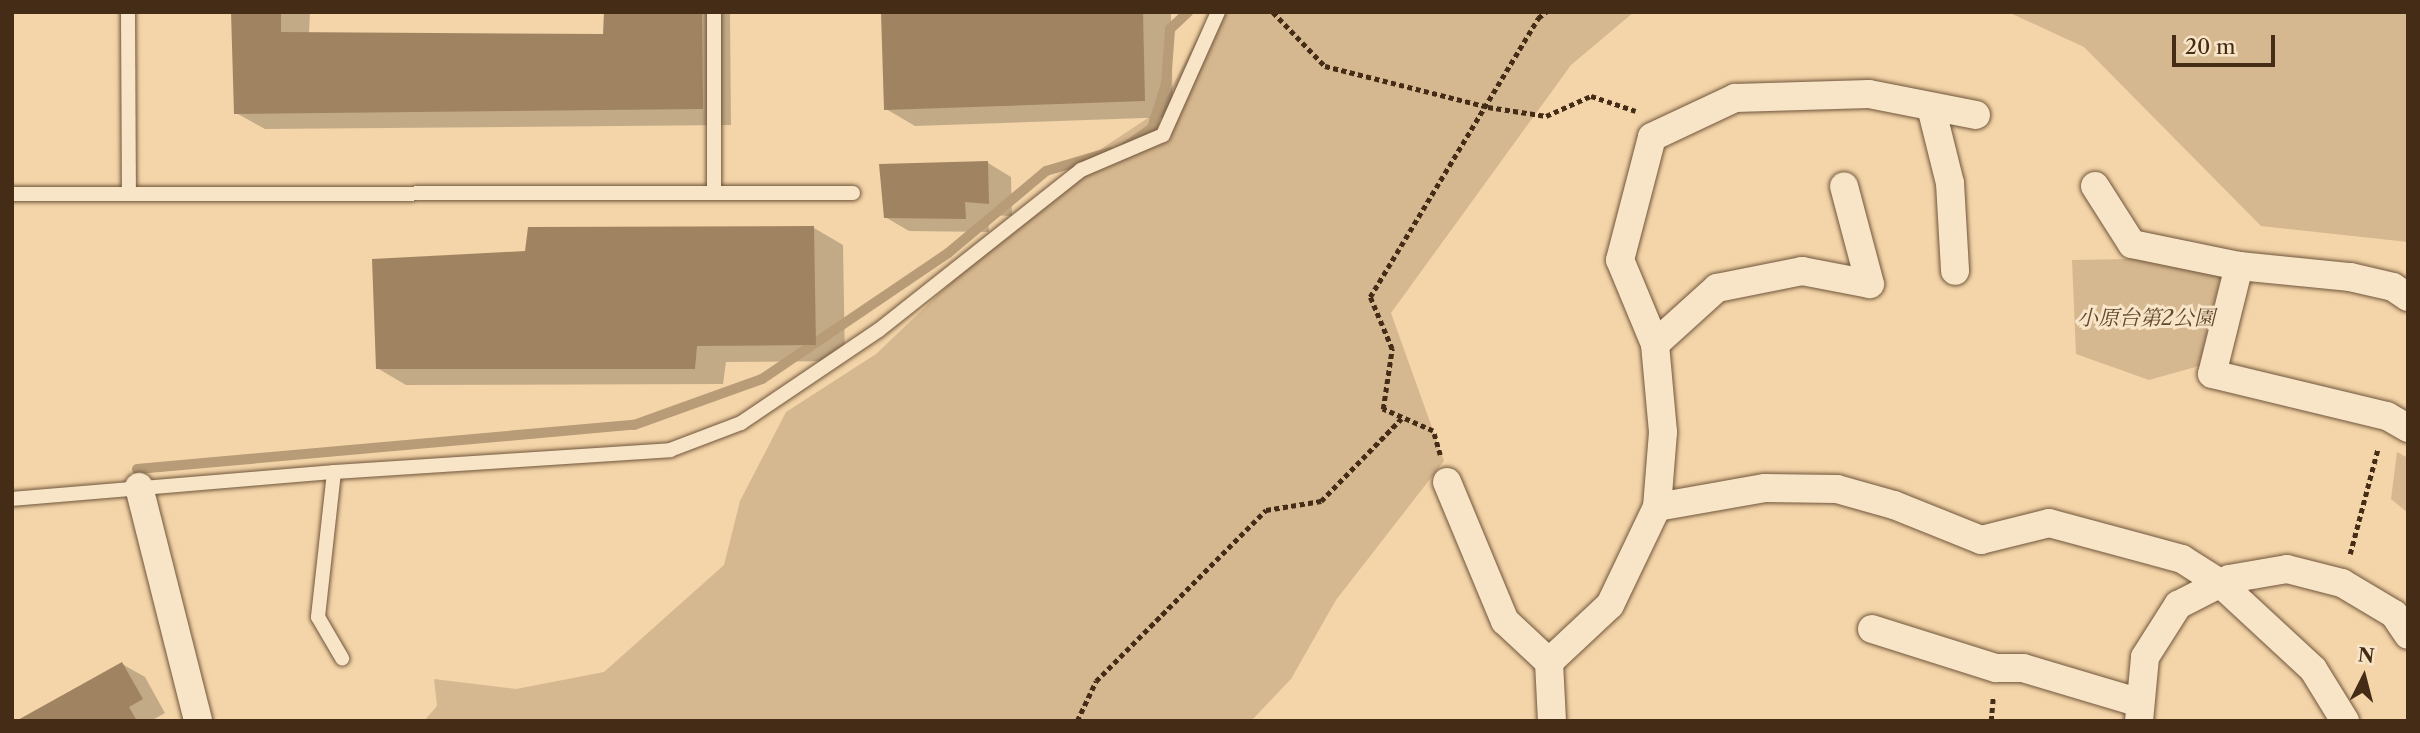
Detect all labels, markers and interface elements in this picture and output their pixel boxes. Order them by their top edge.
scale bar [2175,21,2278,65]
text: 20 m [2185,34,2236,59]
park label: 小原台第2公園 [2077,305,2215,331]
north arrow [2329,642,2399,712]
text: N [2357,643,2376,668]

